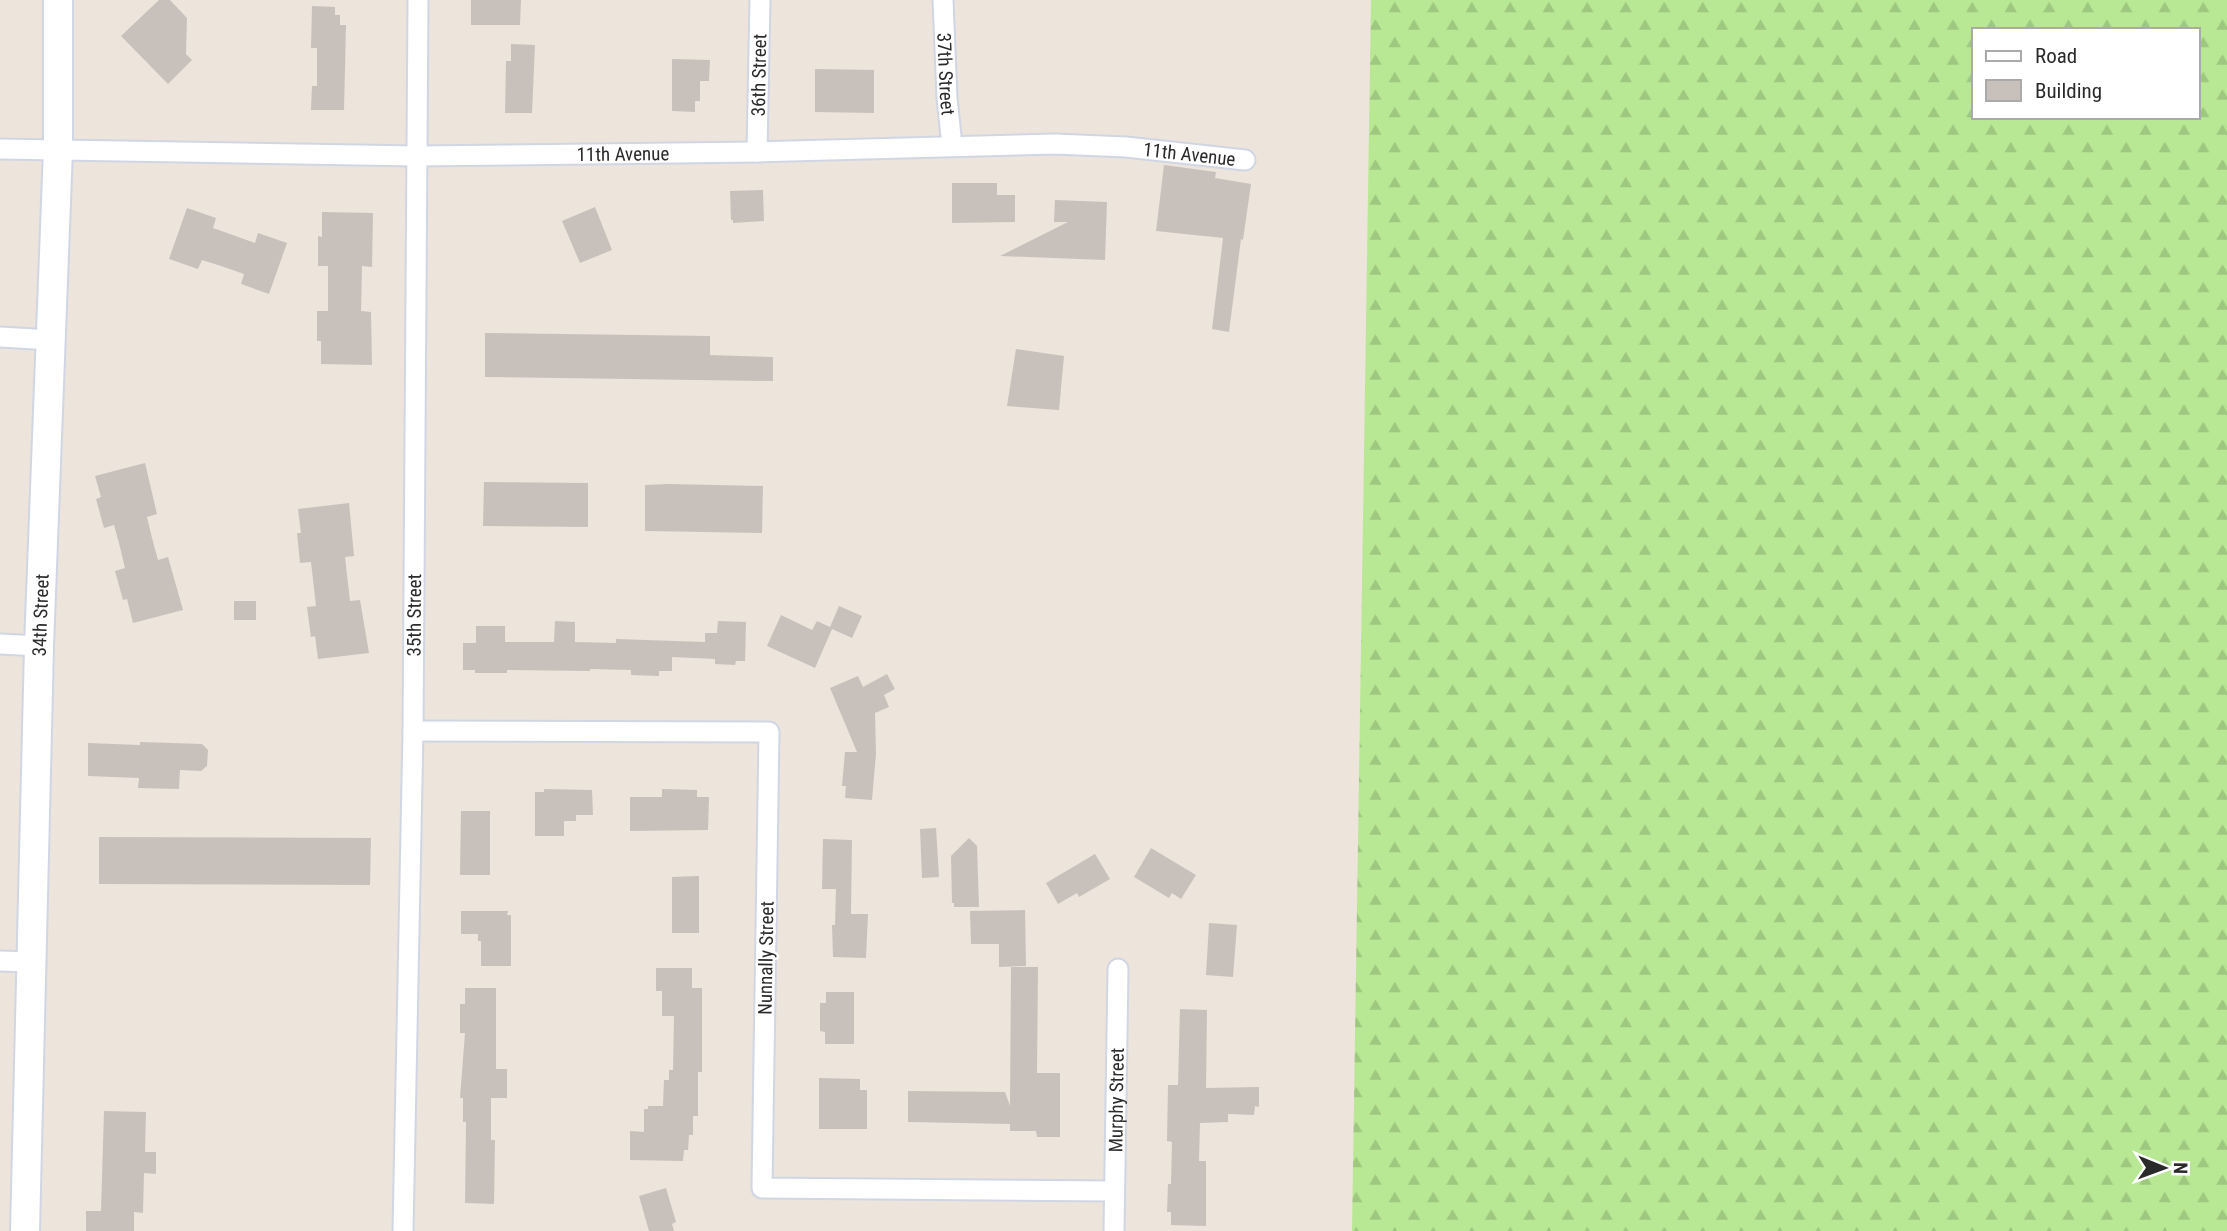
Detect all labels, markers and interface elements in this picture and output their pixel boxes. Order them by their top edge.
legend [1972,28,2199,119]
street label: 37th Street [933,32,960,116]
street label: 36th Street [746,34,771,116]
text: Road [2035,44,2077,68]
text: Building [2035,79,2102,103]
street label: 11th Avenue [1142,137,1237,170]
street label: 11th Avenue [576,142,669,166]
street label: 34th Street [27,574,53,657]
street label: 35th Street [402,574,426,656]
street label: Nunnally Street [754,901,778,1015]
street label: Murphy Street [1104,1047,1128,1153]
north arrow [2129,1133,2199,1203]
text: N [2169,1162,2192,1174]

